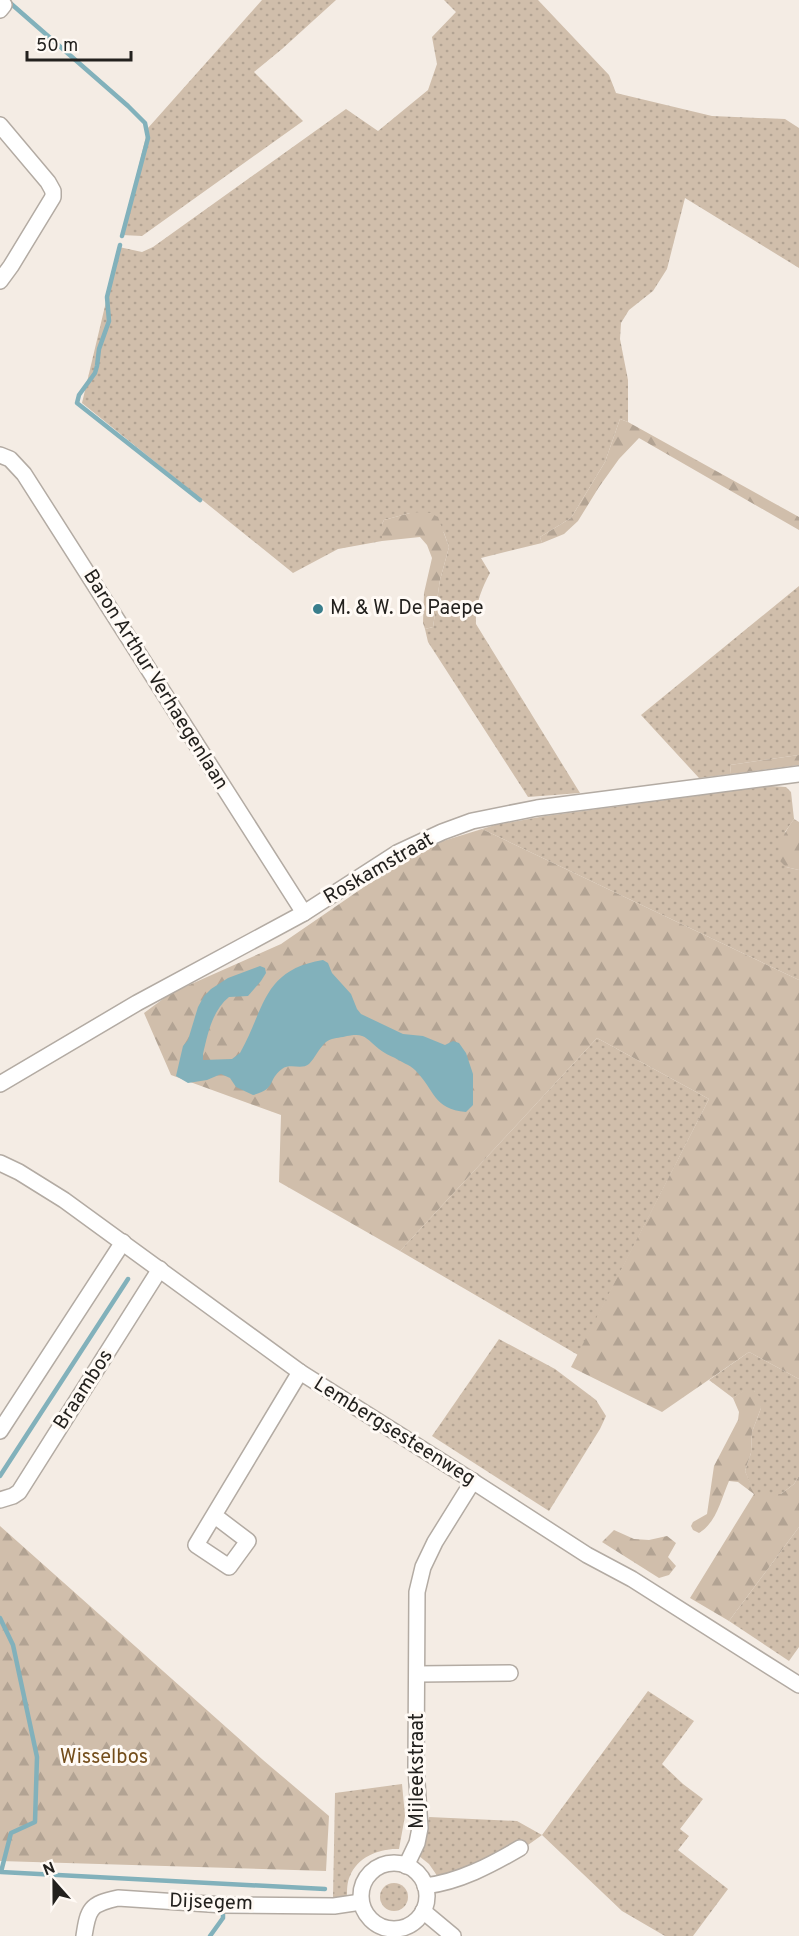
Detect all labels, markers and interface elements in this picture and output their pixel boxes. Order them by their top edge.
scale bar [27,24,130,62]
text: 50 m [36,35,78,58]
street label: Baron Arthur Verhaegenlaan [76,565,234,795]
place label: M. & W. De Paepe [330,596,484,622]
marker: M. & W. De Paepe [311,602,325,616]
street label: Roskamstraat [319,827,439,911]
street label: Braambos [48,1345,120,1435]
street label: Lembergsesteenweg [308,1372,480,1492]
street label: Mijleekstraat [405,1713,431,1829]
park label: Wisselbos [60,1745,148,1771]
north arrow [24,1852,84,1912]
text: N [40,1858,58,1881]
street label: Dijsegem [169,1889,253,1917]

